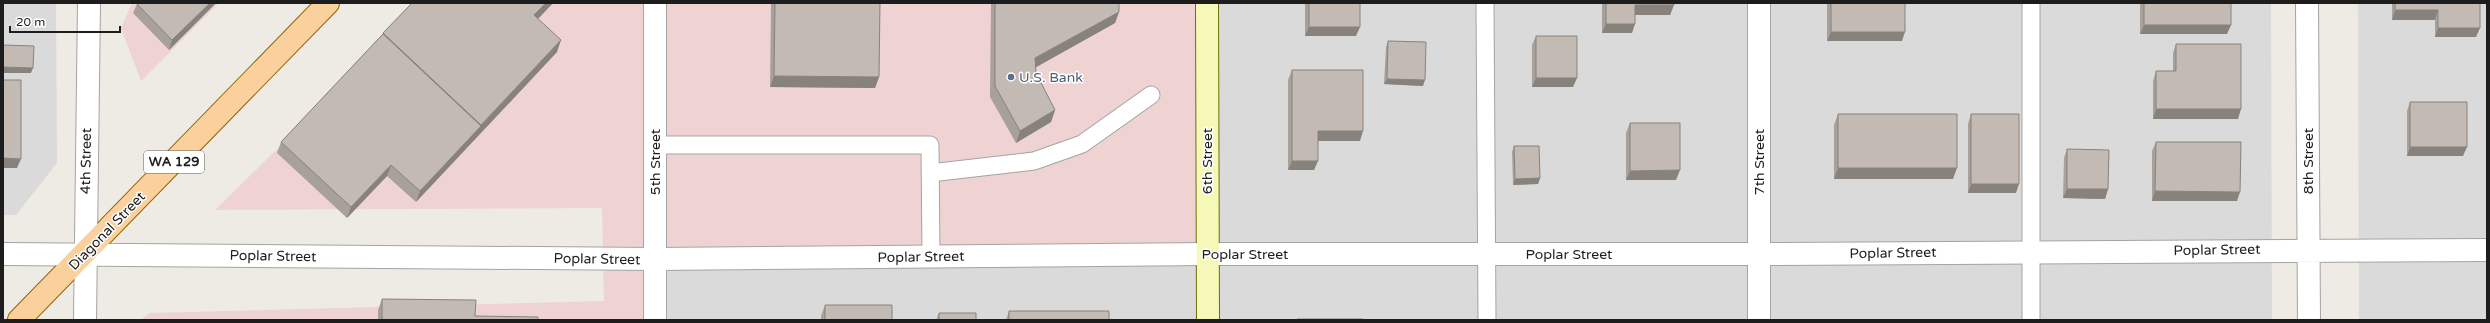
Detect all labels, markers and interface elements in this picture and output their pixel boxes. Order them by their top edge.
scale bar [10,8,120,34]
text: 20 m [16,15,45,29]
place label: U.S. Bank [1019,69,1083,86]
marker: U.S. Bank [1006,72,1016,82]
street label: 4th Street [77,127,95,194]
street label: 6th Street [1199,127,1216,194]
street label: 8th Street [2300,127,2317,194]
street label: 5th Street [647,128,664,195]
street label: 7th Street [1751,128,1768,195]
road number: WA 129 [144,151,204,173]
street label: Diagonal Street [65,188,149,274]
street label: Poplar Street [2173,241,2261,259]
street label: Poplar Street [1849,244,1937,262]
street label: Poplar Street [1202,246,1289,263]
street label: Poplar Street [1526,246,1613,263]
street label: Poplar Street [229,247,317,265]
street label: Poplar Street [877,248,965,266]
street label: Poplar Street [553,250,641,268]

